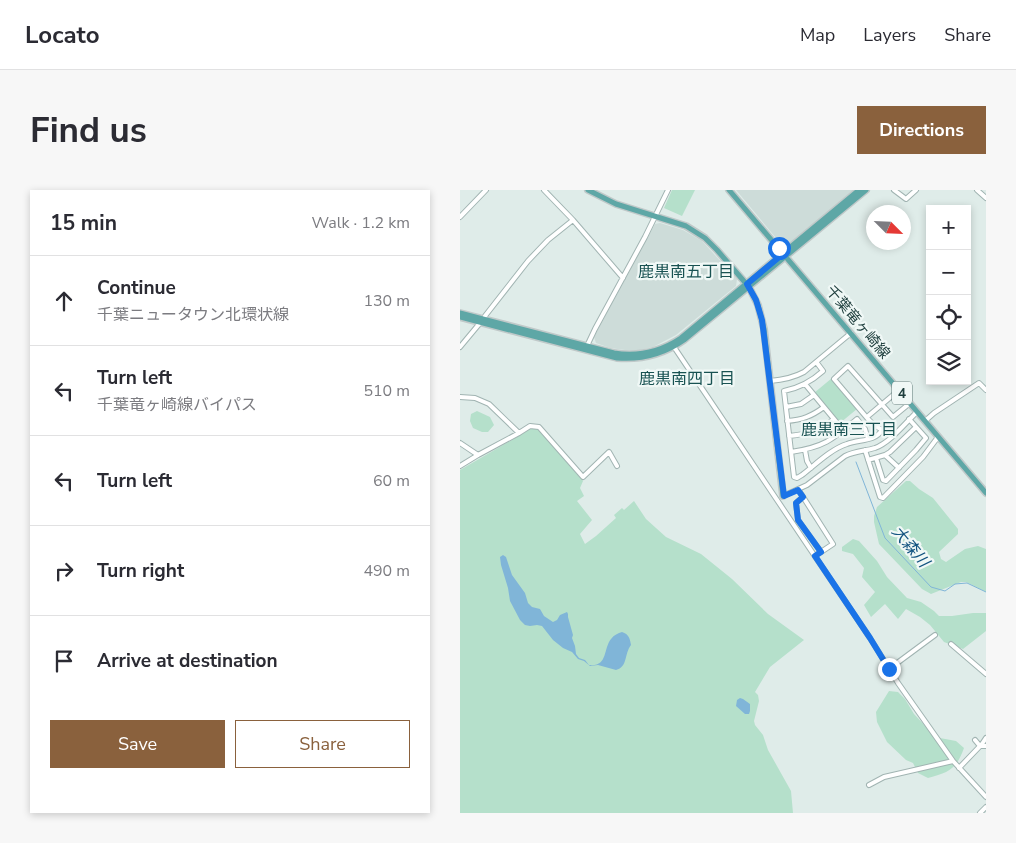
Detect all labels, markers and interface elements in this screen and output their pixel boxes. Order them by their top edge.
text: Locato [25,19,100,51]
text: Map [800,23,835,47]
text: Layers [863,23,916,47]
text: Share [944,23,991,47]
button: Directions [857,106,986,154]
text: Find us [30,107,147,154]
north arrow [866,205,911,250]
map controls [926,205,971,385]
button: + [926,205,971,250]
text: 15 min [50,209,117,237]
text: Walk · 1.2 km [312,212,410,234]
route start [768,237,791,260]
button: − [926,250,971,295]
district label: 鹿黒南五丁目 [638,261,734,283]
text: Continue [97,275,176,301]
street label: 千葉竜ヶ崎線 [821,281,895,363]
icon: ahead [50,287,78,315]
text: 130 m [363,290,410,312]
button: locate [926,295,971,340]
text: 千葉ニュータウン北環状線 [97,304,289,326]
button: layers [926,340,971,385]
text: Turn left [97,365,172,391]
district label: 鹿黒南四丁目 [639,368,735,390]
icon: left [50,377,78,405]
text: 510 m [363,380,410,402]
road number: 4 [892,382,912,404]
text: 千葉竜ヶ崎線バイパス [97,394,257,416]
district label: 鹿黒南三丁目 [801,419,897,441]
icon: left [50,467,78,495]
text: Turn left [97,468,172,494]
text: 60 m [373,470,410,492]
water label: 大森川 [886,521,935,574]
icon: right [50,557,78,585]
text: Turn right [97,558,184,584]
text: 490 m [363,560,410,582]
icon: arrive [50,647,78,675]
text: Arrive at destination [97,648,278,674]
route end [878,658,901,681]
button: Save [50,720,225,768]
button: Share [235,720,410,768]

